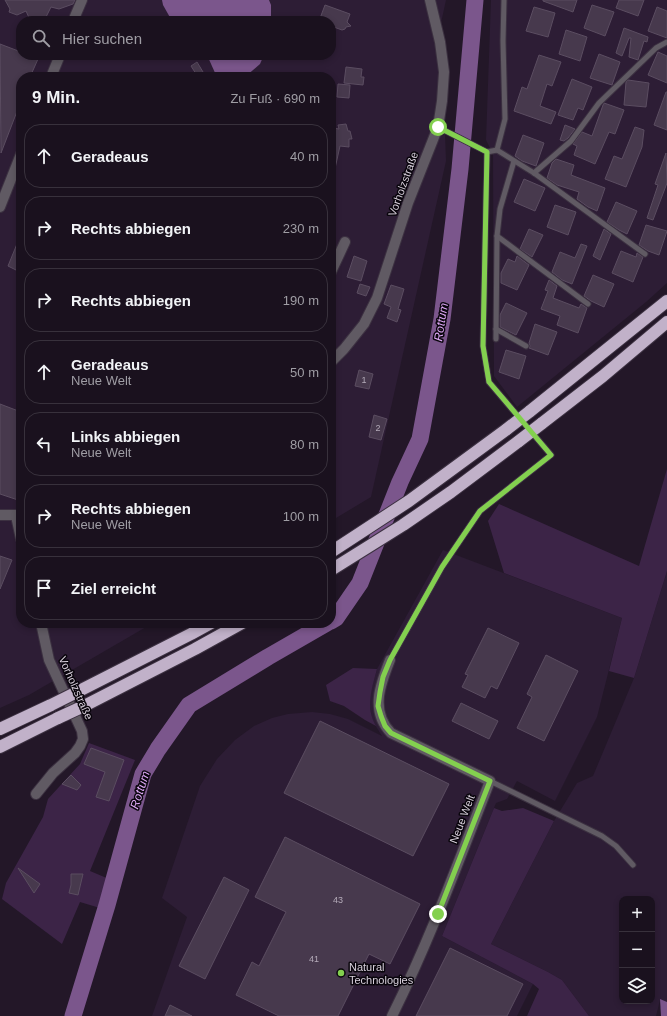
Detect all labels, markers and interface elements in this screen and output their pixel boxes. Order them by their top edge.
search box [16,16,336,60]
icon: search [30,27,52,49]
text: Hier suchen [62,30,142,47]
text: 9 Min. [32,88,80,107]
text: Zu Fuß · 690 m [230,91,320,106]
route start [429,118,447,136]
icon: ahead [33,145,55,167]
text: Geradeaus [71,148,149,165]
text: 40 m [290,149,319,164]
street label: Vorholzstraße [386,150,420,218]
icon: right [33,217,55,239]
text: Rechts abbiegen [71,220,191,237]
text: 230 m [283,221,319,236]
icon: right [33,289,55,311]
text: Rechts abbiegen [71,292,191,309]
text: 190 m [283,293,319,308]
water label: Rottum [431,302,451,342]
text: Geradeaus [71,356,149,373]
icon: ahead [33,361,55,383]
text: 50 m [290,365,319,380]
text: Neue Welt [71,373,131,388]
house number: 1 [361,375,367,385]
house number: 2 [375,423,381,433]
text: Links abbiegen [71,428,180,445]
icon: left [33,433,55,455]
text: 80 m [290,437,319,452]
text: Neue Welt [71,445,131,460]
text: Rechts abbiegen [71,500,191,517]
icon: right [33,505,55,527]
text: 100 m [283,509,319,524]
text: Neue Welt [71,517,131,532]
icon: arrive [33,577,55,599]
text: Ziel erreicht [71,580,156,597]
street label: Vorholzstraße [57,655,95,721]
water label: Rottum [127,769,153,811]
street label: Neue Welt [447,793,477,845]
house number: 43 [333,895,343,905]
map controls [619,896,655,1004]
button: + [619,896,655,932]
route end [429,905,447,923]
button: − [619,932,655,968]
house number: 41 [309,954,319,964]
place label: Natural Technologies [349,961,414,986]
marker: Natural Technologies [336,968,346,978]
button: layers [619,968,655,1004]

